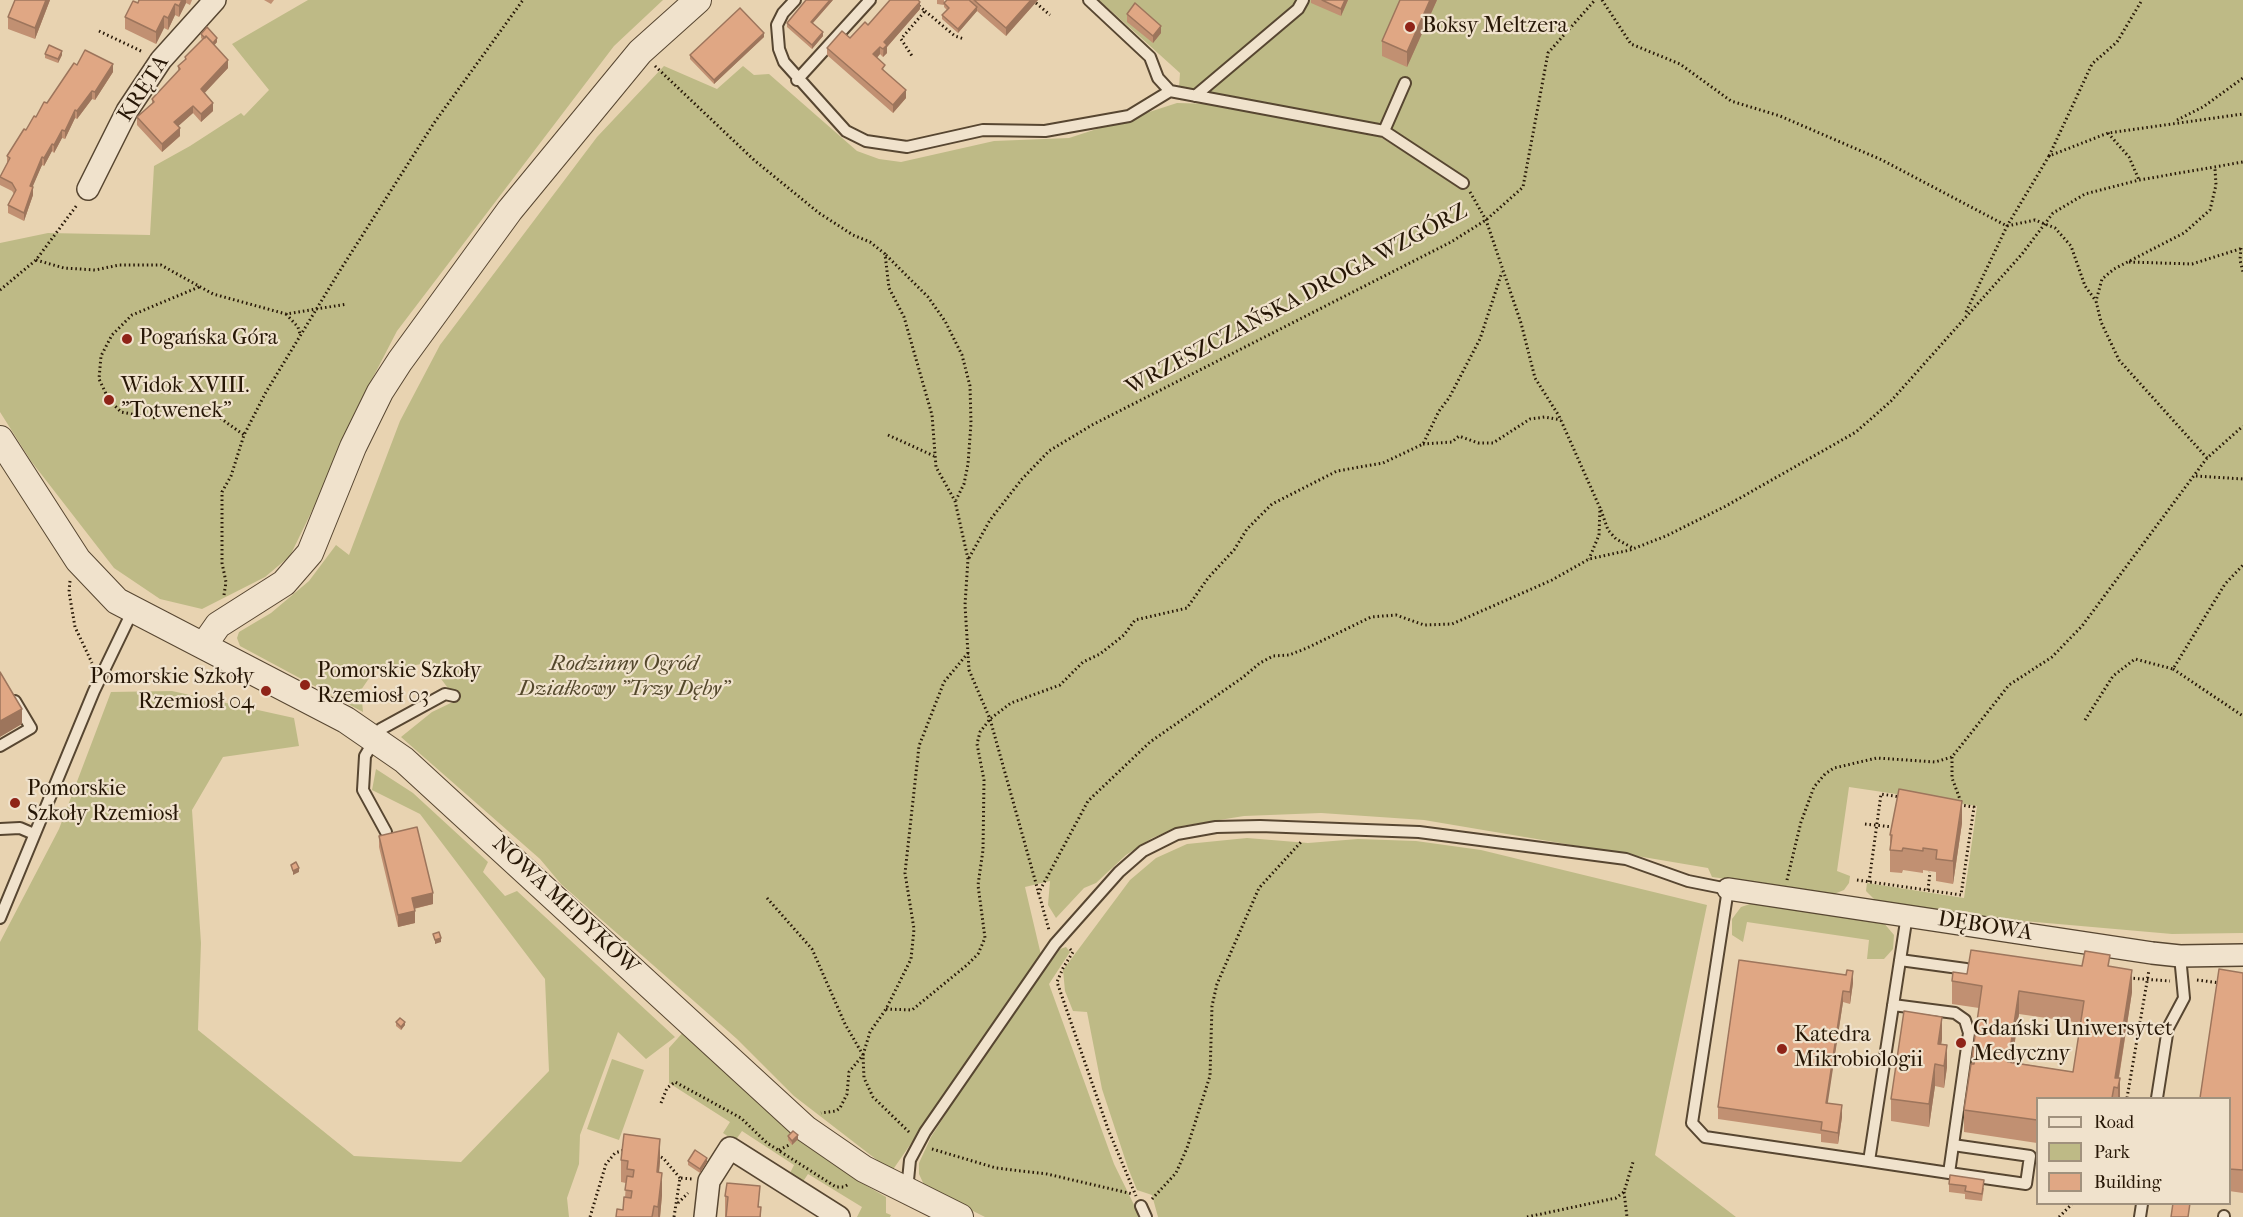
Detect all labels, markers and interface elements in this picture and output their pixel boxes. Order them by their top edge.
place label: Boksy Meltzera [1422,14,1568,40]
marker: Boksy Meltzera [1403,20,1417,34]
street label: KRĘTA [113,51,175,127]
street label: WRZESZCZAŃSKA DROGA WZGÓRZ [1122,198,1472,402]
place label: Pogańska Góra [139,326,278,352]
marker: Pogańska Góra [120,332,134,346]
place label: Widok XVIII. "Totwenek" [121,374,249,426]
marker: Widok XVIII. "Totwenek" [102,393,116,407]
park label: Rodzinny Ogród Działkowy "Trzy Dęby" [519,652,729,704]
place label: Pomorskie Szkoły Rzemiosł 03 [317,659,481,710]
place label: Pomorskie Szkoły Rzemiosł 04 [90,665,254,716]
marker: Pomorskie Szkoły Rzemiosł 03 [298,678,312,692]
marker: Pomorskie Szkoły Rzemiosł 04 [259,684,273,698]
place label: Pomorskie Szkoły Rzemiosł [27,777,179,828]
marker: Pomorskie Szkoły Rzemiosł [8,796,22,810]
street label: NOWA MEDYKÓW [486,831,644,981]
street label: DĘBOWA [1936,906,2034,948]
place label: Gdański Uniwersytet Medyczny [1973,1017,2173,1068]
place label: Katedra Mikrobiologii [1794,1023,1923,1074]
marker: Gdański Uniwersytet Medyczny [1954,1036,1968,1050]
marker: Katedra Mikrobiologii [1775,1042,1789,1056]
legend [2036,1097,2231,1205]
text: Road [2094,1112,2134,1133]
text: Park [2094,1142,2130,1163]
text: Building [2094,1172,2161,1193]

